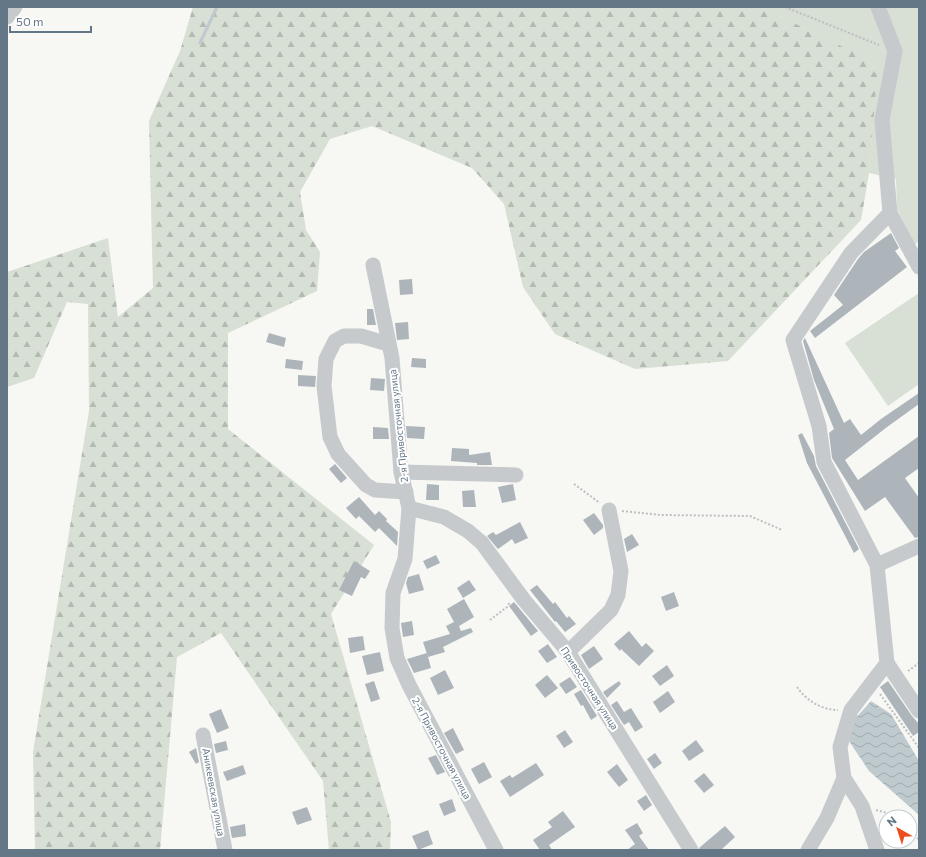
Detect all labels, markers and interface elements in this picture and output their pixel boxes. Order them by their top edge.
scale bar [10,8,91,34]
text: 50 m [16,14,44,28]
street label: 2-я Привосточная улица [386,369,410,483]
street label: Привосточная улица [559,644,621,732]
street label: 2-я Привосточная улица [410,695,474,801]
street label: Аникеевская улица [200,747,228,837]
north arrow [878,809,918,849]
text: N [884,813,899,828]

